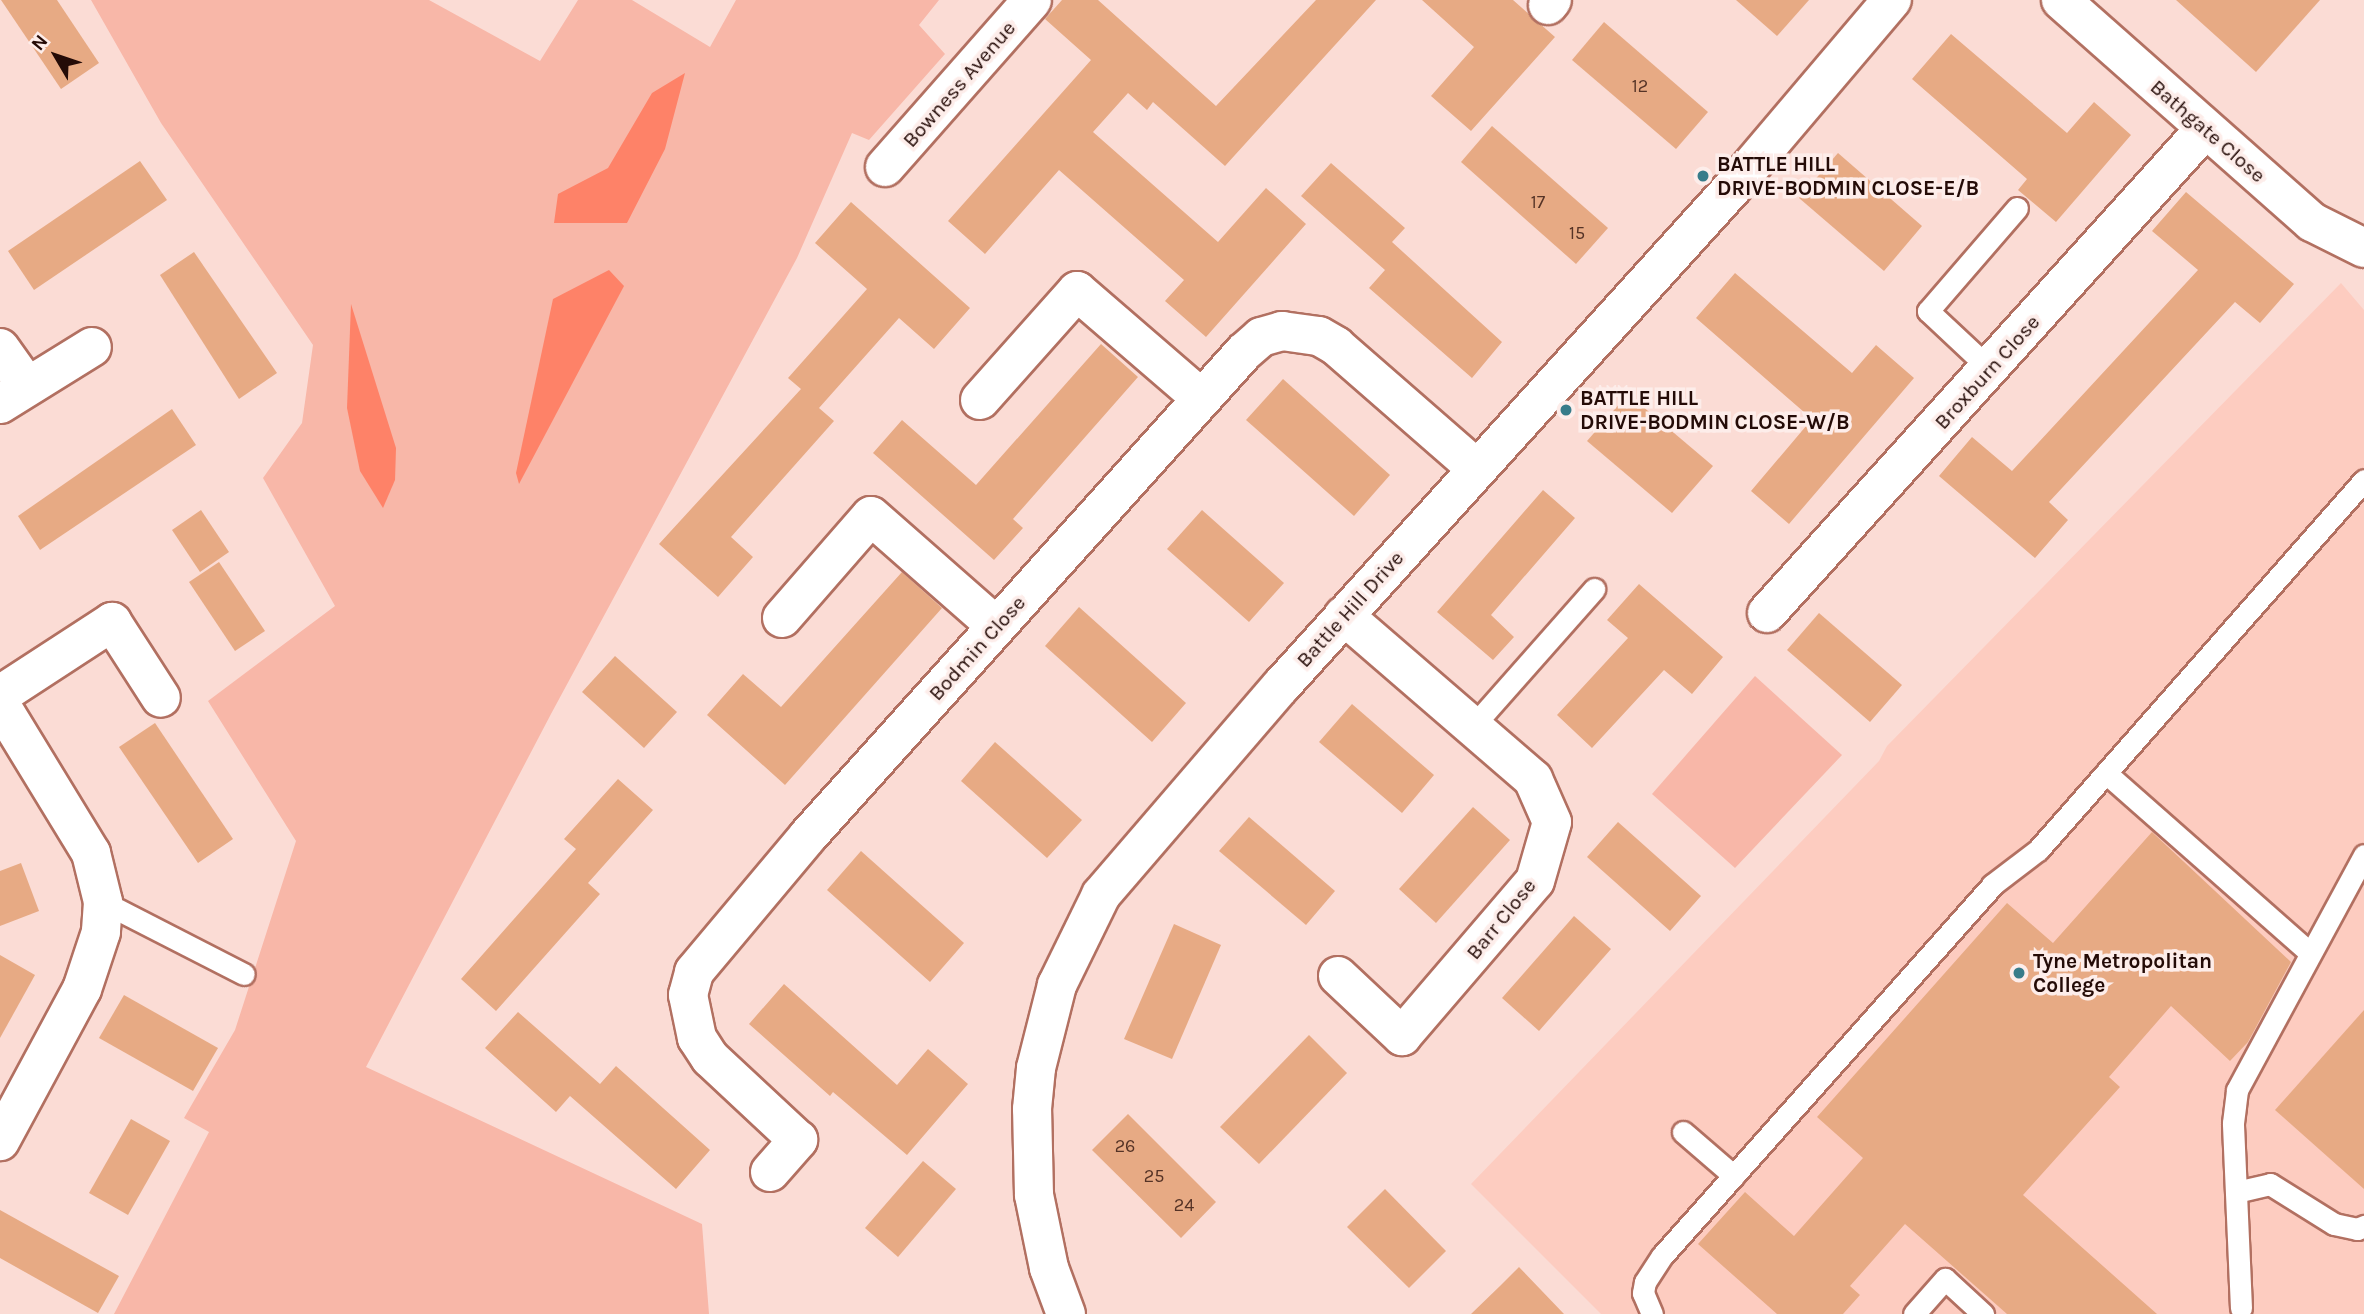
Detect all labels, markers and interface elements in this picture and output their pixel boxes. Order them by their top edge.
street label: Bowness Avenue [897,16,1021,152]
north arrow [21,21,91,91]
text: N [27,31,53,55]
street label: Bathgate Close [2145,74,2271,188]
house number: 12 [1632,75,1648,97]
place label: BATTLE HILL DRIVE-BODMIN CLOSE-E/B [1717,151,1979,201]
marker: BATTLE HILL DRIVE-BODMIN CLOSE-E/B [1695,168,1711,184]
house number: 17 [1531,191,1545,213]
house number: 15 [1569,222,1585,244]
street label: Broxburn Close [1929,310,2045,434]
place label: BATTLE HILL DRIVE-BODMIN CLOSE-W/B [1580,385,1850,435]
marker: BATTLE HILL DRIVE-BODMIN CLOSE-W/B [1558,402,1574,418]
street label: Battle Hill Drive [1291,546,1409,672]
street label: Bodmin Close [923,590,1031,706]
street label: Barr Close [1461,873,1541,965]
place label: Tyne Metropolitan College [2033,948,2212,998]
marker: Tyne Metropolitan College [2011,965,2027,981]
house number: 26 [1115,1135,1135,1157]
house number: 25 [1144,1165,1164,1187]
house number: 24 [1174,1194,1194,1216]

